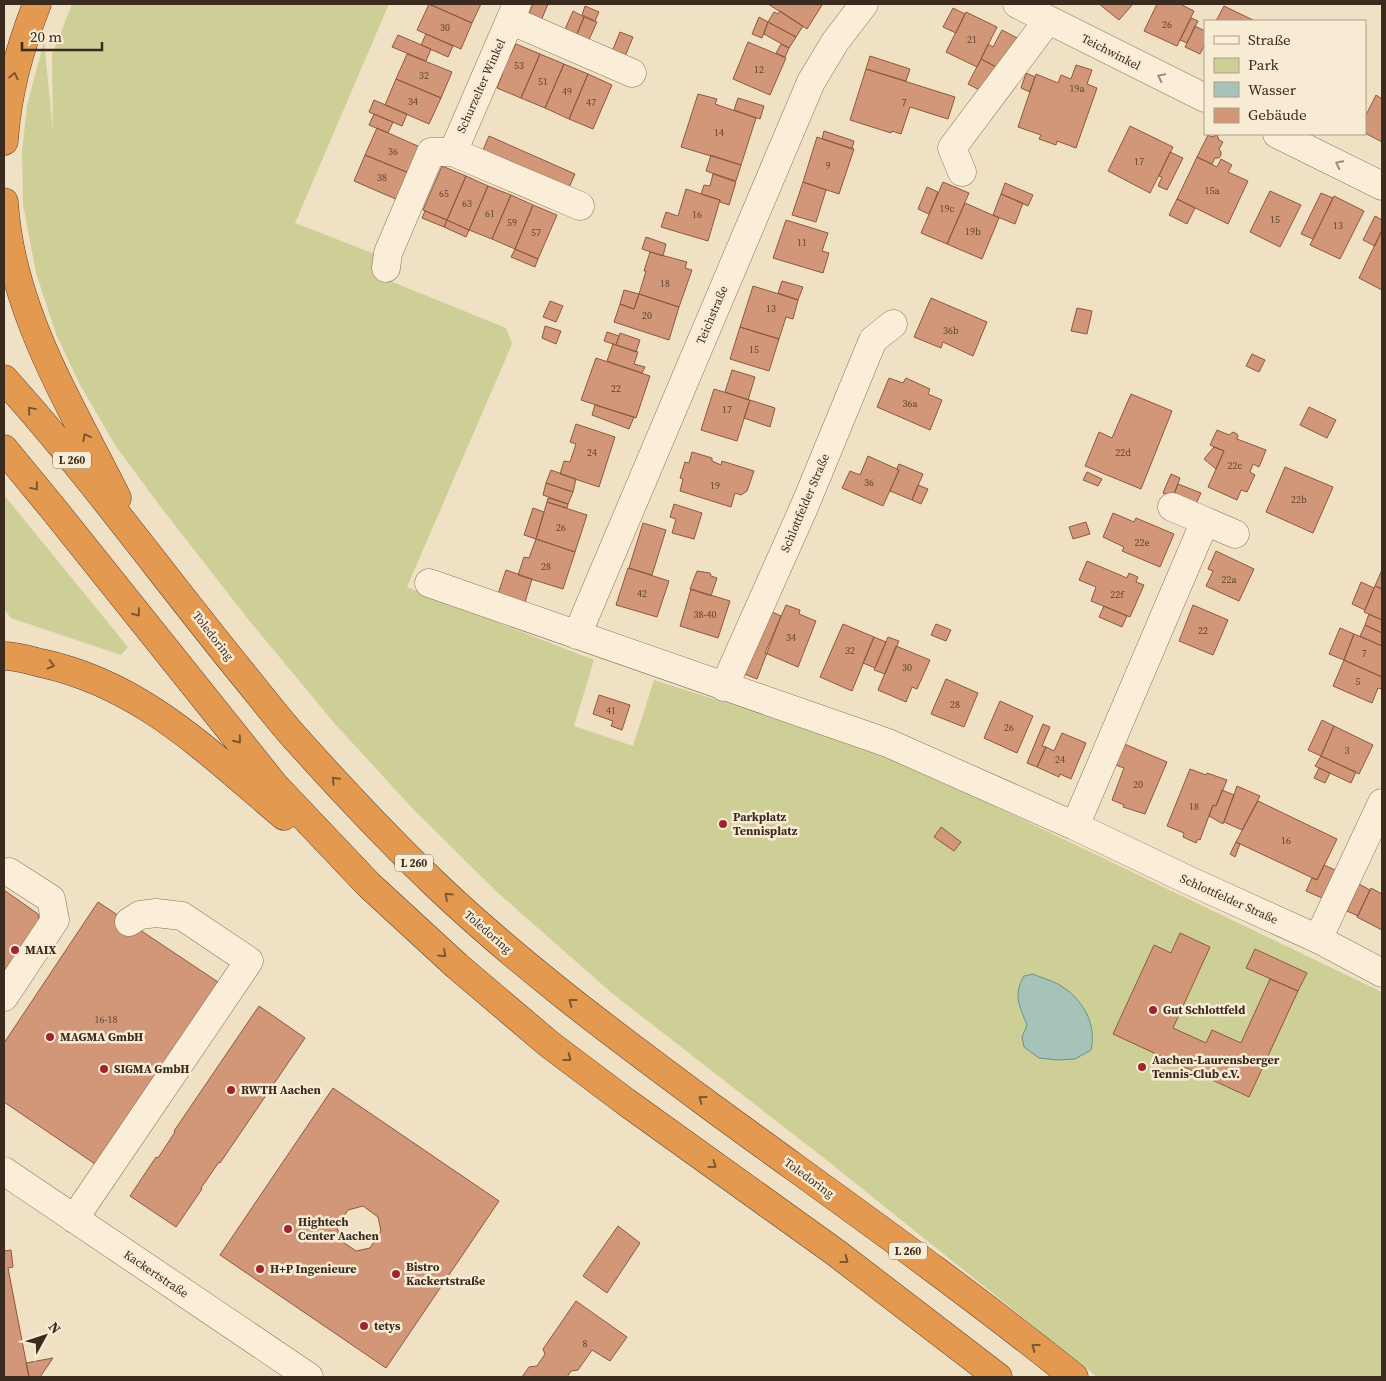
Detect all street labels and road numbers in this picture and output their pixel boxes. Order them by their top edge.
street label: Teichwinkel [1079,30,1144,74]
street label: Schurzelter Winkel [453,36,509,136]
street label: Teichstraße [692,283,732,347]
street label: Schlottfelder Straße [777,451,833,555]
road number: L 260 [53,452,91,468]
street label: Toledoring [189,608,237,664]
road number: L 260 [395,854,433,871]
street label: Schlottfelder Straße [1177,870,1281,928]
street label: Toledoring [461,907,515,957]
street label: Toledoring [781,1154,837,1202]
road number: L 260 [889,1242,927,1260]
street label: Kackertstraße [121,1246,191,1302]

